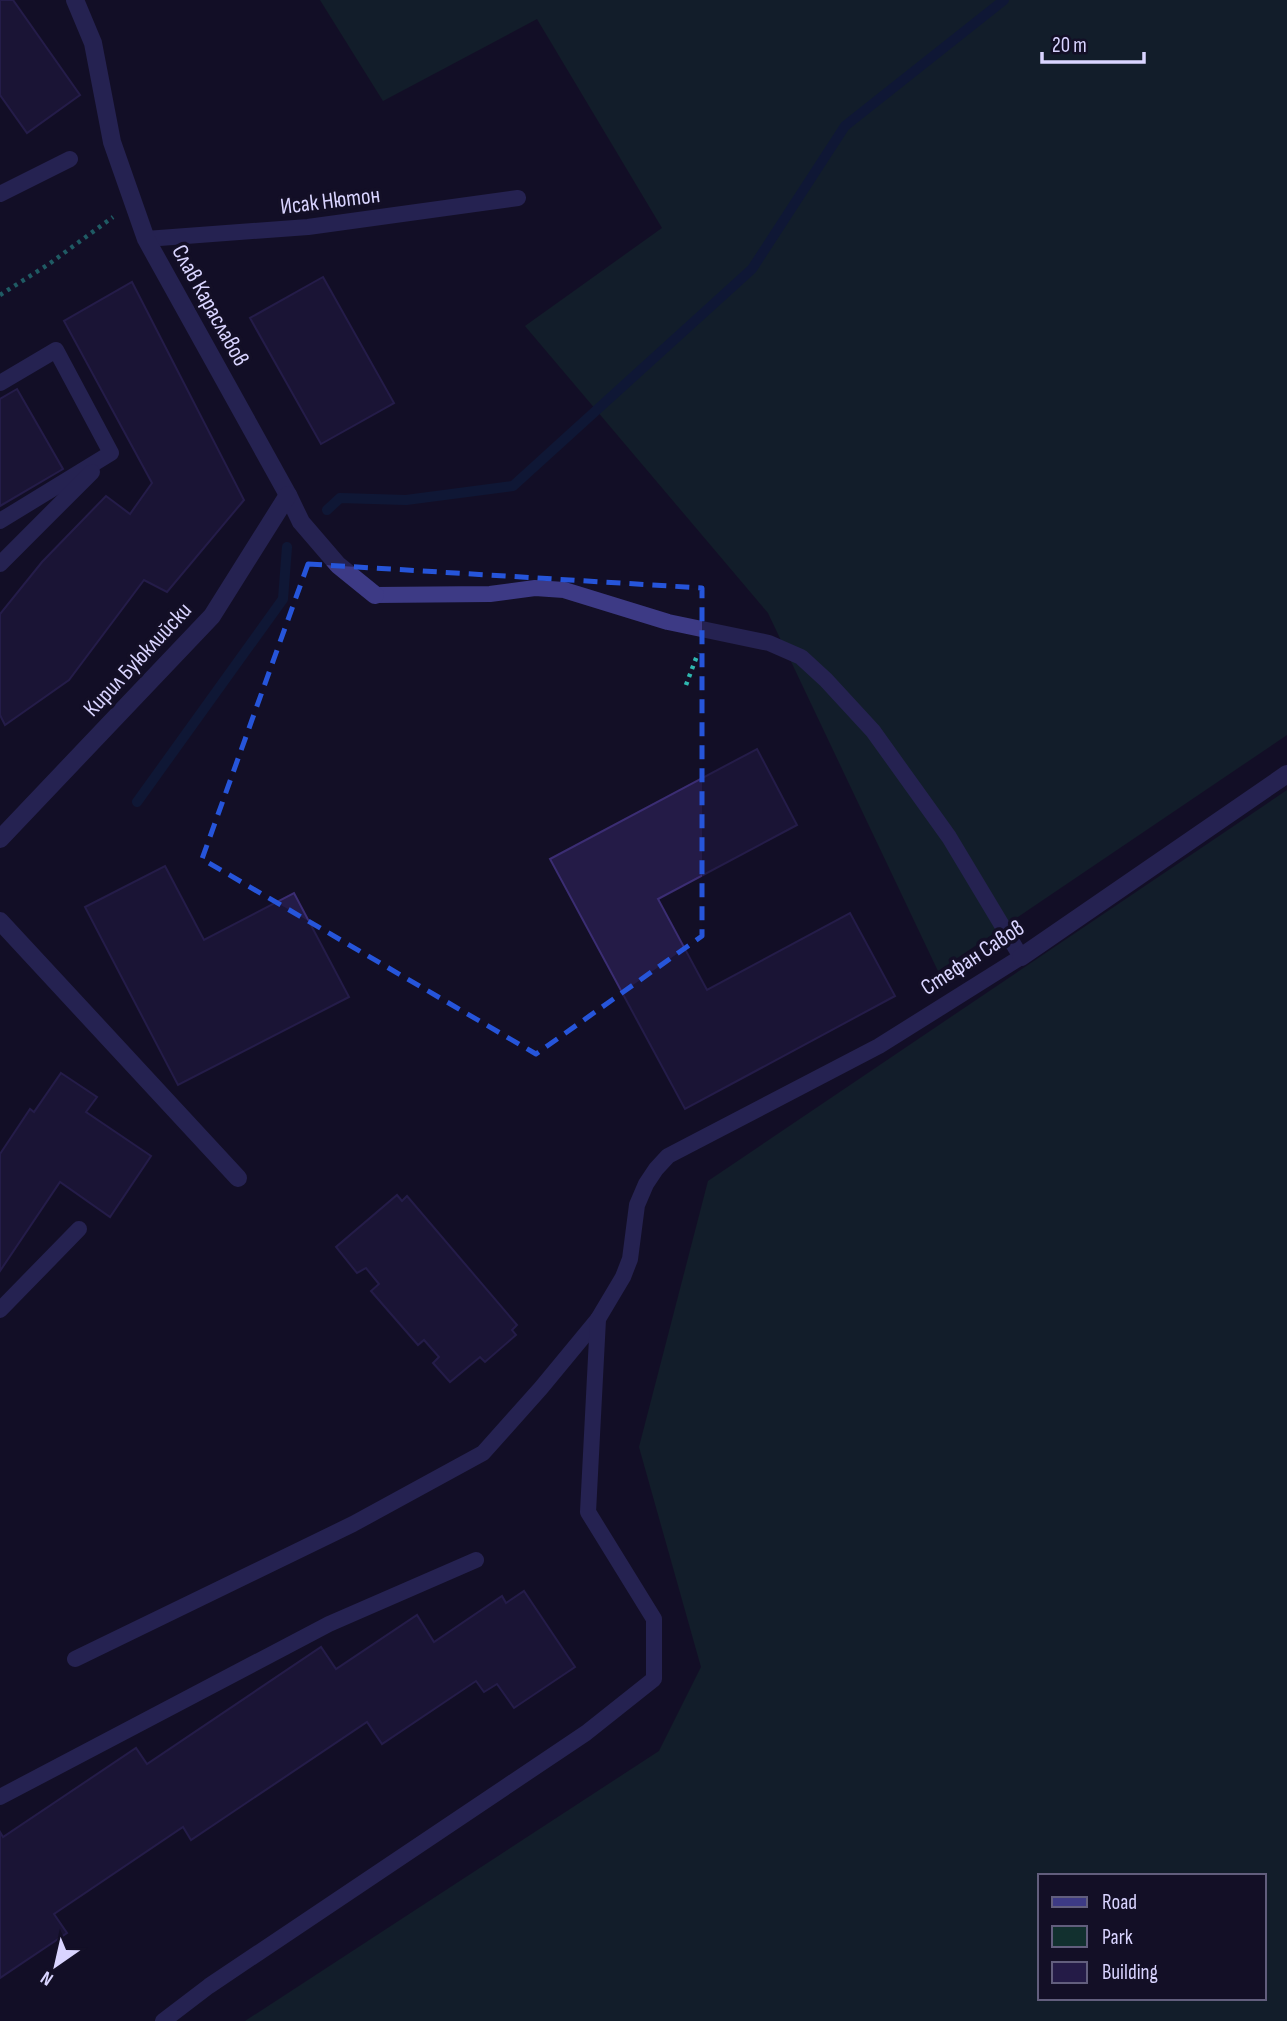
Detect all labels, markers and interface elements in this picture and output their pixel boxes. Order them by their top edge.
scale bar [1042,21,1144,65]
text: 20 m [1052,33,1087,58]
street label: Исак Нютон [279,181,382,221]
street label: Слав Караславов [165,240,255,371]
street label: Кирил Буюклийски [78,597,198,723]
street label: Стефан Савов [915,914,1030,1002]
legend [1038,1874,1266,2000]
text: Road [1102,1890,1137,1915]
text: Park [1102,1925,1133,1950]
north arrow [21,1930,91,2000]
text: Building [1102,1960,1158,1985]
text: N [37,1965,58,1990]

